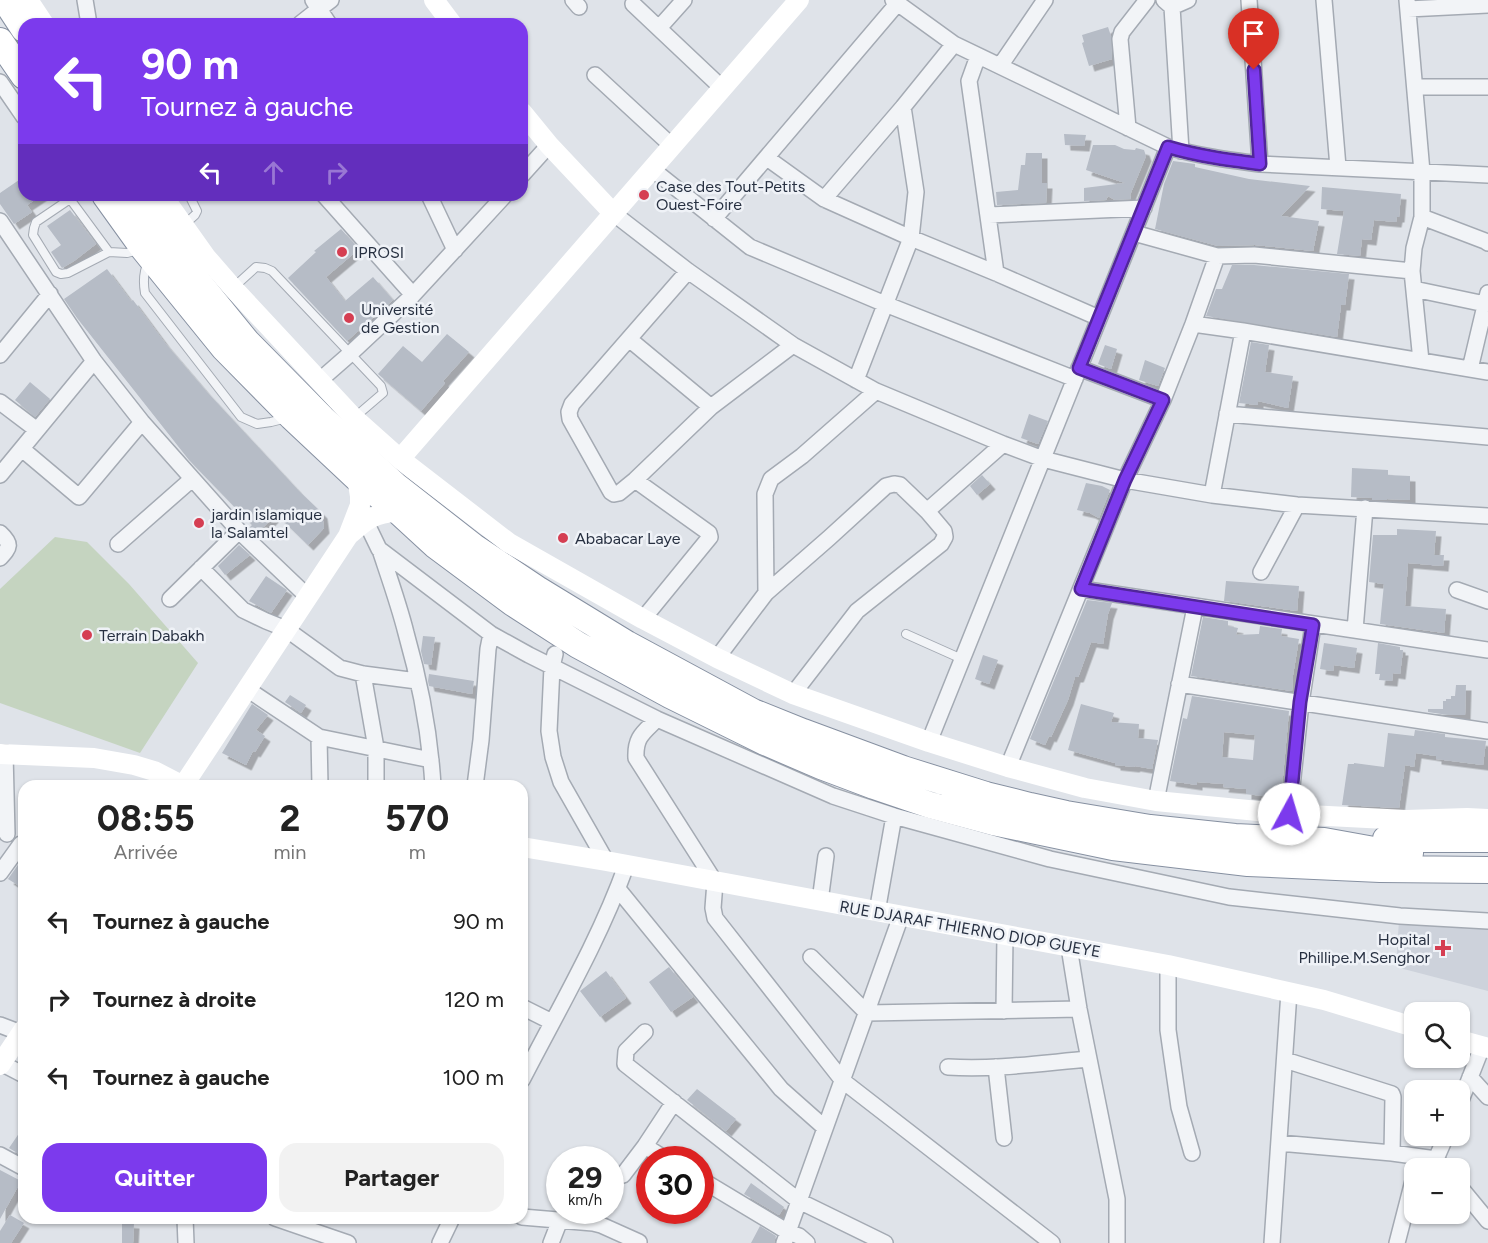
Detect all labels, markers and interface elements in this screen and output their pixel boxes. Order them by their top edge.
pin [1228,8,1279,70]
icon: arrive [1237,17,1270,50]
text: 90 m [141,39,239,90]
icon: left [42,42,120,120]
text: Tournez à gauche [141,90,353,123]
icon: left [194,156,227,189]
icon: ahead [257,156,290,189]
icon: right [320,156,353,189]
place label: Case des Tout-Petits Ouest-Foire [656,177,805,214]
marker: Case des Tout-Petits Ouest-Foire [637,188,651,202]
place label: IPROSI [354,243,404,262]
marker: IPROSI [335,245,349,259]
place label: Université de Gestion [361,300,439,337]
marker: Université de Gestion [342,311,356,325]
place label: jardin islamique la Salamtel [210,505,322,542]
marker: jardin islamique la Salamtel [192,516,206,530]
place label: Ababacar Laye [575,529,681,548]
marker: Ababacar Laye [556,531,570,545]
place label: Terrain Dabakh [99,626,205,645]
marker: Terrain Dabakh [80,628,94,642]
position arrow [1257,782,1321,846]
text: 08:55 [97,797,195,840]
text: 2 [279,797,300,840]
text: 570 [385,797,449,840]
text: Arrivée [114,840,178,864]
text: min [273,840,306,864]
text: m [409,840,426,864]
street label: RUE DJARAF THIERNO DIOP GUEYE [838,897,1102,961]
icon: left [42,905,75,938]
text: Tournez à gauche [93,908,269,935]
text: 90 m [453,908,504,935]
place label: Hopital Phillipe.M.Senghor [1298,930,1431,967]
marker: Hopital Phillipe.M.Senghor [1434,939,1452,957]
icon: right [42,983,75,1016]
text: Tournez à droite [93,986,256,1013]
text: 120 m [444,986,504,1013]
map controls [1404,1002,1470,1224]
button: search [1404,1002,1470,1068]
icon: left [42,1061,75,1094]
text: Tournez à gauche [93,1064,269,1091]
text: 100 m [443,1064,504,1091]
button: + [1404,1080,1470,1146]
button: Quitter [42,1143,267,1212]
button: Partager [279,1143,504,1212]
speed limit sign: 30 [636,1146,714,1224]
button: − [1404,1158,1470,1224]
text: 29 [568,1159,602,1196]
text: km/h [568,1191,602,1209]

